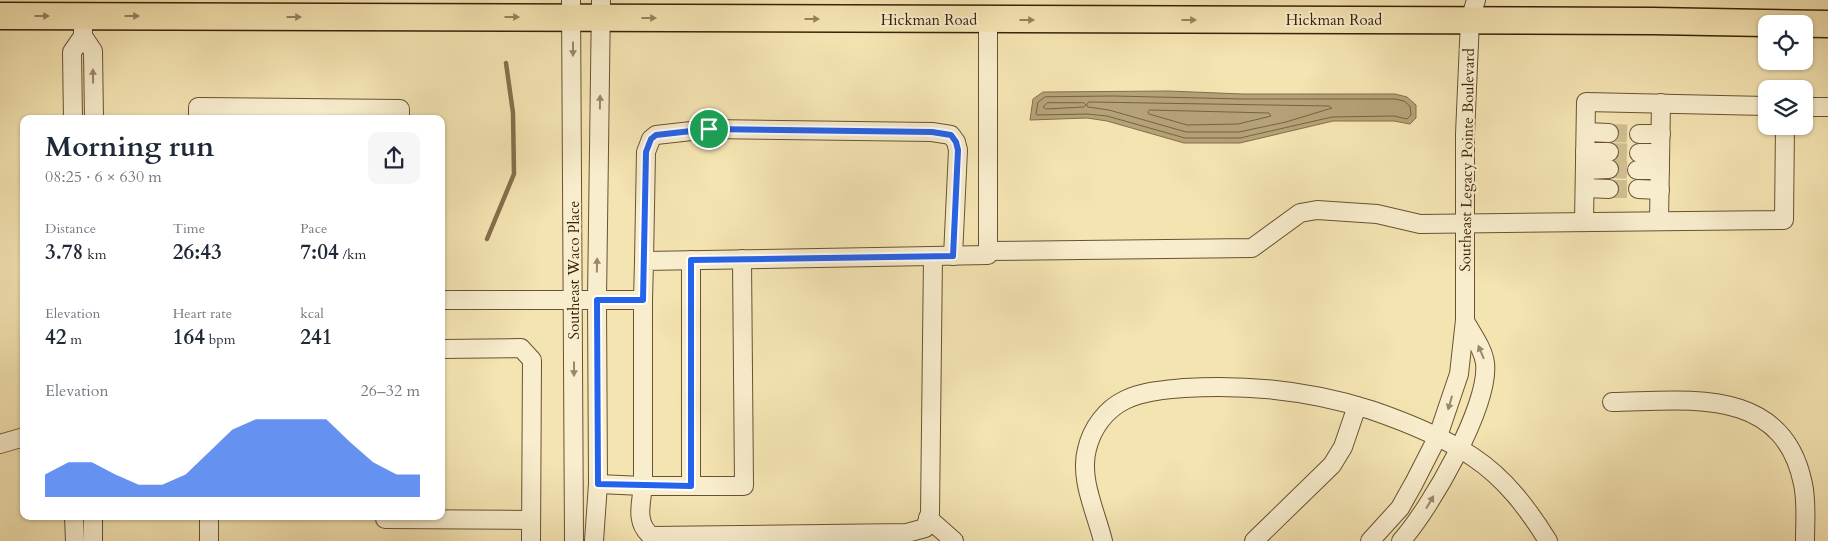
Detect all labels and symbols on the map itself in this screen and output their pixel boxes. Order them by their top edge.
street label: Hickman Road [881,10,977,30]
street label: Hickman Road [1286,10,1382,30]
one-way arrow [34,12,50,20]
one-way arrow [124,12,140,20]
one-way arrow [287,13,303,21]
one-way arrow [504,13,520,21]
one-way arrow [642,14,658,22]
one-way arrow [804,15,820,23]
one-way arrow [1019,16,1035,24]
one-way arrow [1182,16,1198,24]
one-way arrow [569,41,577,57]
street label: Southeast Legacy Pointe Boulevard [1455,48,1479,272]
one-way arrow [89,68,97,84]
one-way arrow [596,94,604,110]
pin [688,108,730,150]
street label: Southeast Waco Place [564,200,584,339]
one-way arrow [593,257,601,273]
one-way arrow [1477,345,1485,359]
one-way arrow [570,361,578,377]
one-way arrow [1446,395,1454,410]
one-way arrow [1425,495,1434,508]

